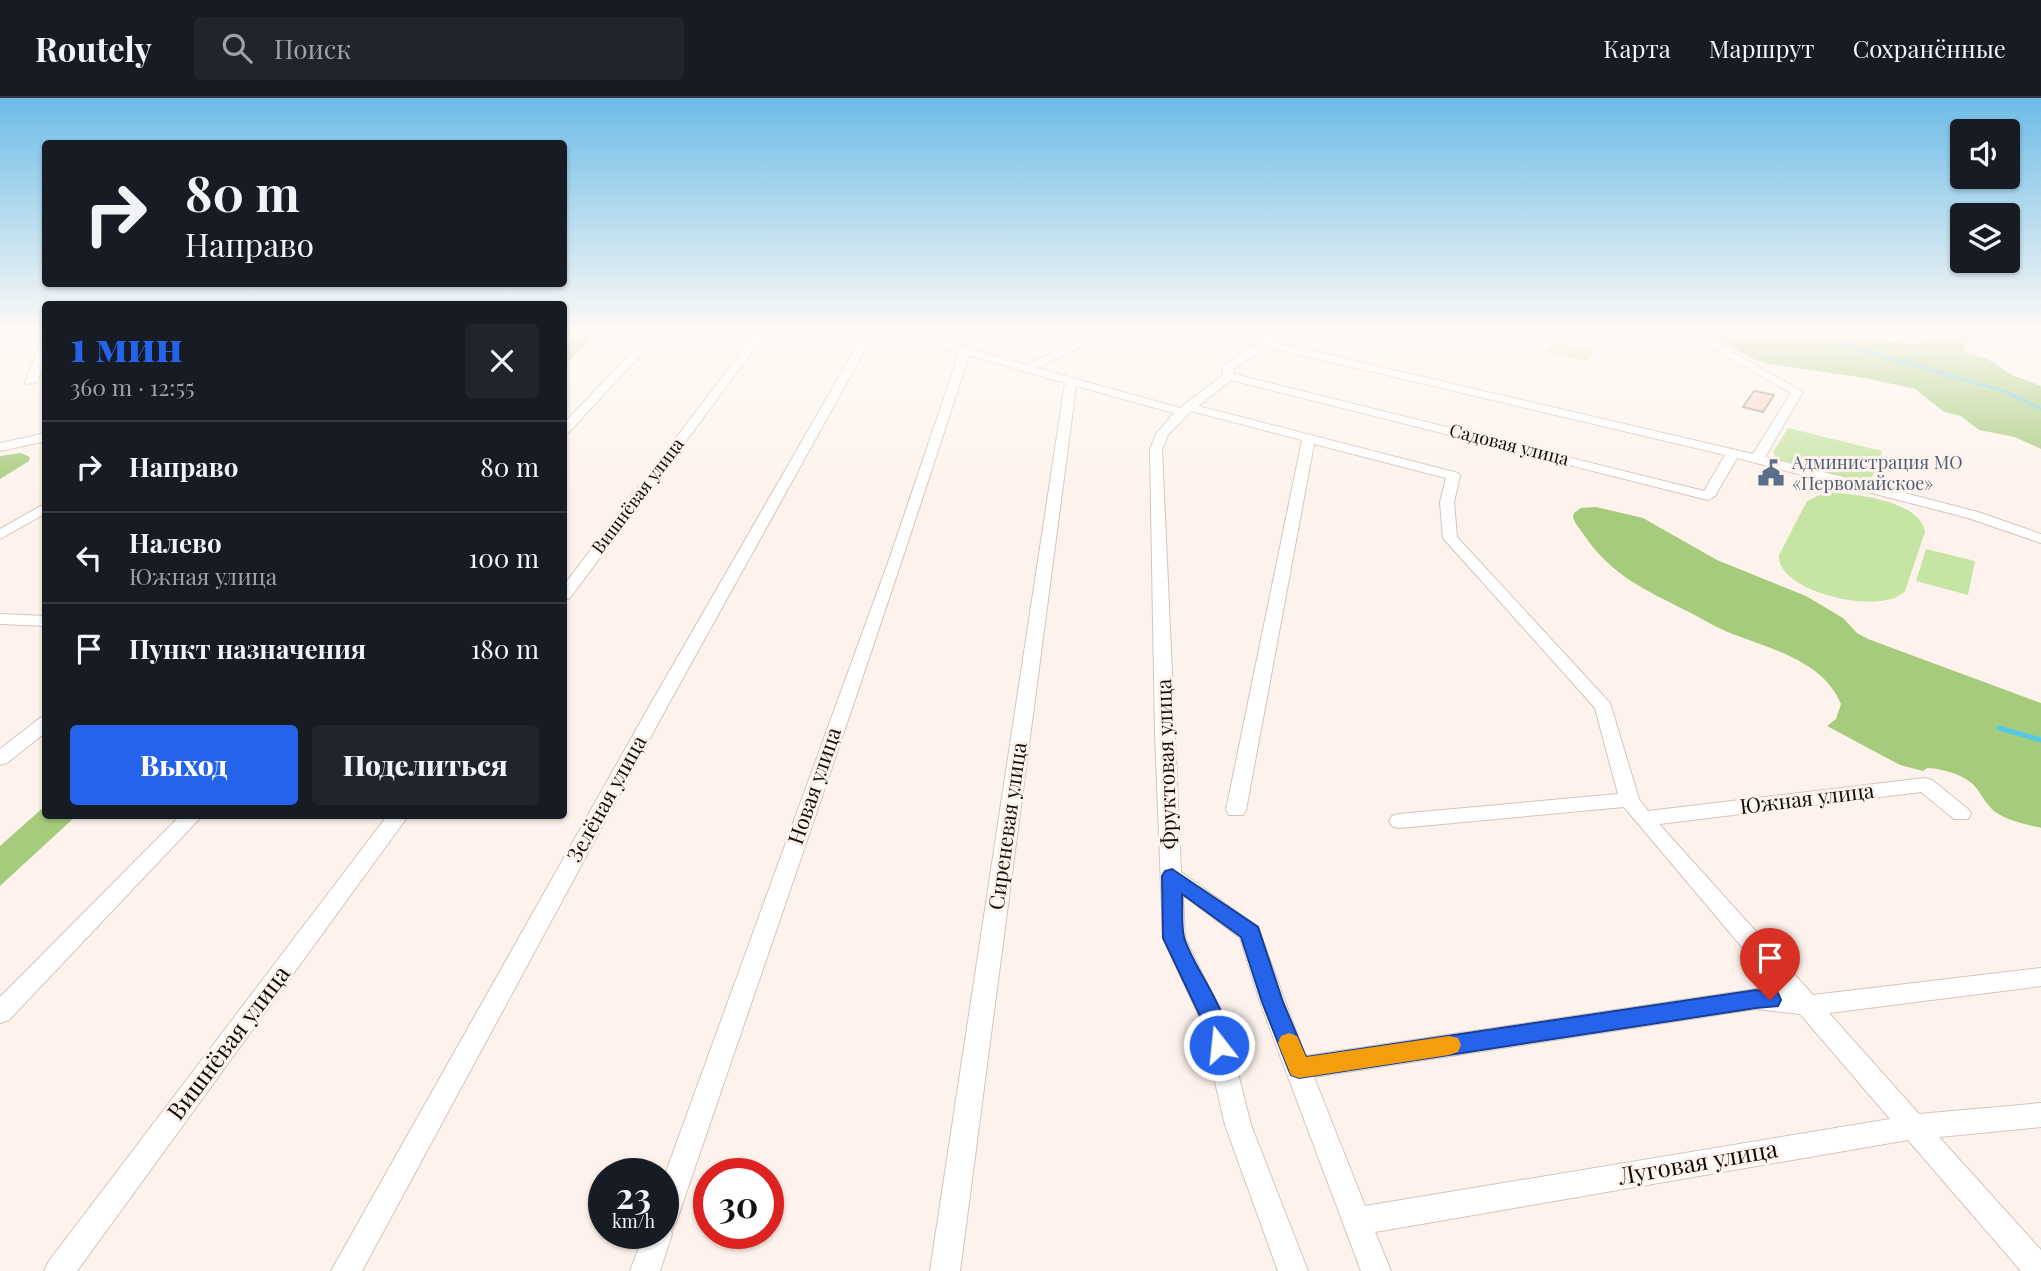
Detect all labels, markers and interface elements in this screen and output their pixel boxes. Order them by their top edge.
search box [194,17,684,80]
text: Routely [35,26,152,70]
icon: search [218,29,256,67]
text: Поиск [274,31,351,66]
text: Карта [1603,32,1671,64]
text: Маршрут [1709,32,1815,64]
text: Сохранённые [1853,32,2006,64]
map controls [1950,119,2020,273]
button: sound [1950,119,2020,189]
text: 80 m [185,159,300,224]
icon: right [70,168,161,259]
button: layers [1950,203,2020,273]
text: Направо [185,222,314,265]
text: 1 мин [70,317,183,373]
button: close [465,324,539,398]
text: 360 m · 12:55 [70,371,194,402]
street label: Садовая улица [1447,418,1571,470]
street label: Вишнёвая улица [586,433,689,558]
icon: right [70,448,108,486]
text: Направо [129,449,238,484]
text: 80 m [480,449,539,484]
place label: Администрация МО «Первомайское» [1791,450,1963,495]
public building icon: Администрация МО «Первомайское» [1756,458,1786,488]
text: Налево [129,525,222,560]
icon: left [70,539,108,577]
text: 100 m [469,540,539,575]
text: Южная улица [129,560,277,591]
icon: arrive [70,630,108,668]
text: Пункт назначения [129,631,366,666]
text: 180 m [471,631,539,666]
street label: Фруктовая улица [1148,678,1182,850]
street label: Новая улица [780,723,846,848]
button: Выход [70,725,298,805]
button: Поделиться [312,725,539,805]
street label: Зелёная улица [559,729,652,866]
street label: Сиреневая улица [980,740,1032,911]
street label: Южная улица [1738,775,1876,819]
pin [1740,928,1800,1000]
icon: arrive [1751,939,1789,977]
street label: Вишнёвая улица [159,958,296,1126]
position arrow [1182,1008,1256,1082]
street label: Луговая улица [1614,1131,1780,1191]
speed limit sign: 30 [693,1158,784,1249]
text: 23 [616,1171,651,1218]
text: km/h [612,1209,655,1233]

